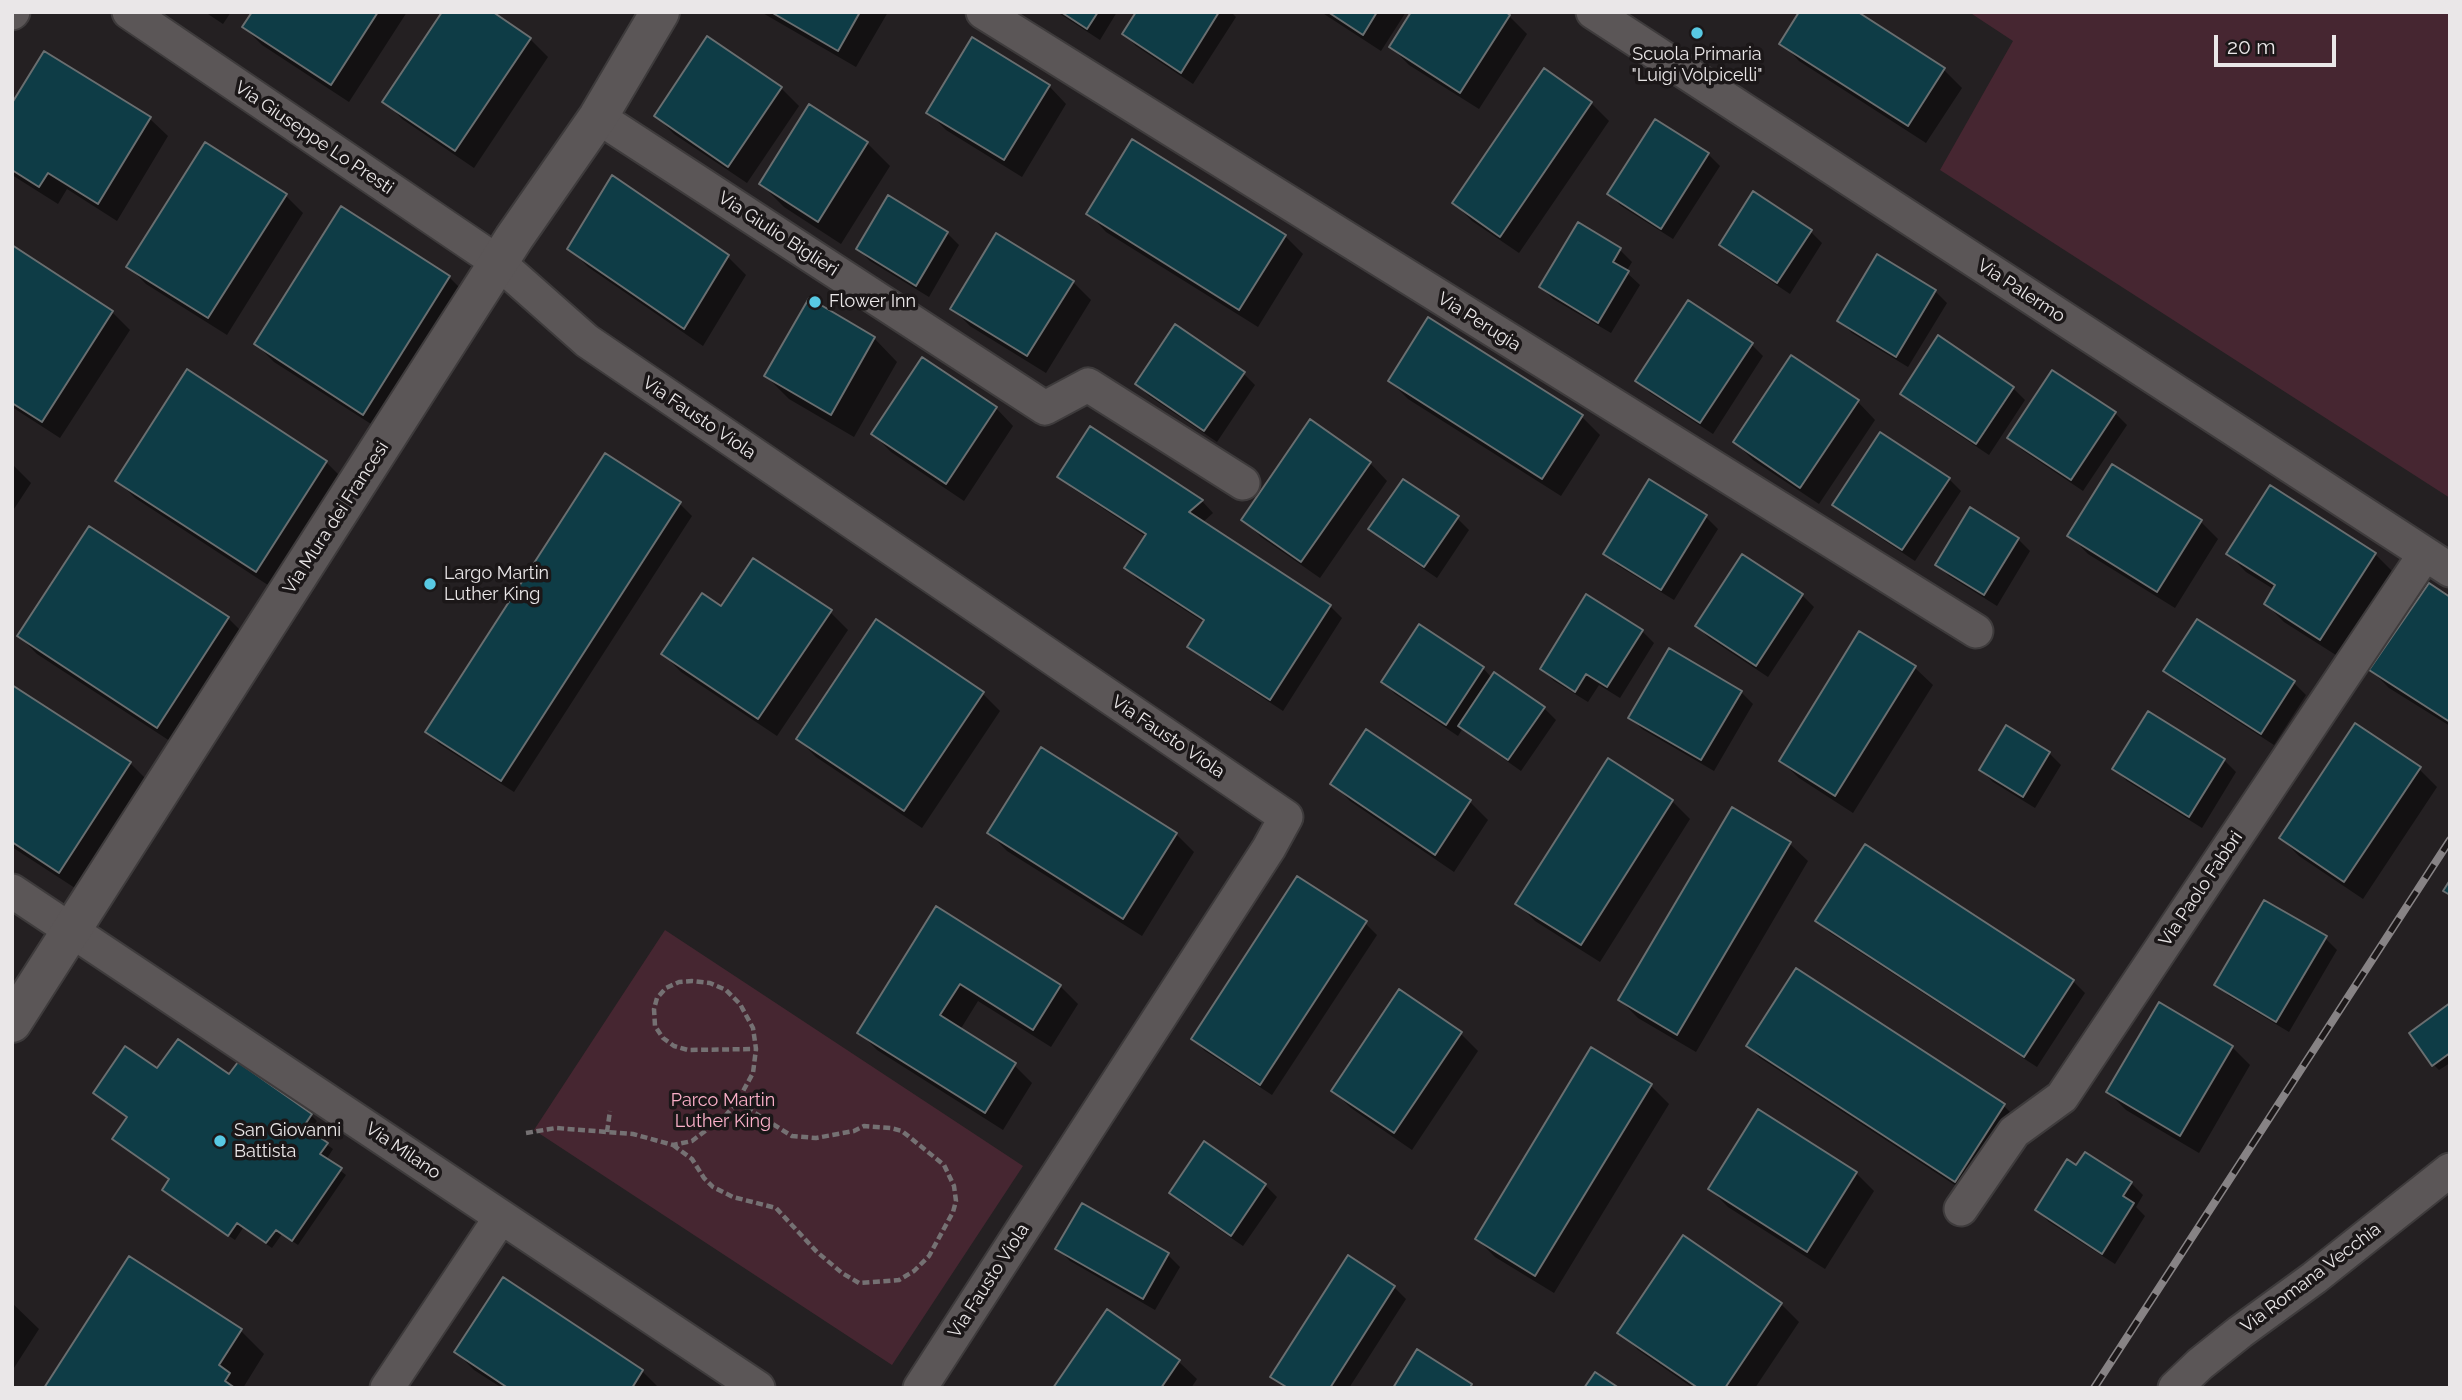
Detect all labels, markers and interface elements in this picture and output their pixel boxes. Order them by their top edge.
scale bar [2217,21,2340,65]
marker: Scuola Primaria "Luigi Volpicelli" [1689,25,1705,41]
text: 20 m [2227,34,2275,59]
place label: Scuola Primaria "Luigi Volpicelli" [1632,44,1762,86]
street label: Via Giuseppe Lo Presti [231,77,397,199]
street label: Via Giulio Biglieri [714,187,842,281]
street label: Via Palermo [1973,255,2069,327]
street label: Via Perugia [1433,288,1525,356]
place label: Flower Inn [829,291,916,313]
marker: Flower Inn [807,294,823,310]
street label: Via Fausto Viola [638,372,760,464]
street label: Via Mura dei Francesi [279,438,393,598]
place label: Largo Martin Luther King [444,563,549,606]
marker: Largo Martin Luther King [422,576,438,592]
street label: Via Fausto Viola [1107,691,1229,783]
street label: Via Paolo Fabbri [2155,827,2247,951]
park label: Parco Martin Luther King [671,1090,775,1132]
street label: Via Milano [361,1118,445,1184]
place label: San Giovanni Battista [234,1120,341,1162]
marker: San Giovanni Battista [212,1133,228,1149]
street label: Via Romana Vecchia [2237,1218,2385,1338]
street label: Via Fausto Viola [944,1220,1034,1342]

